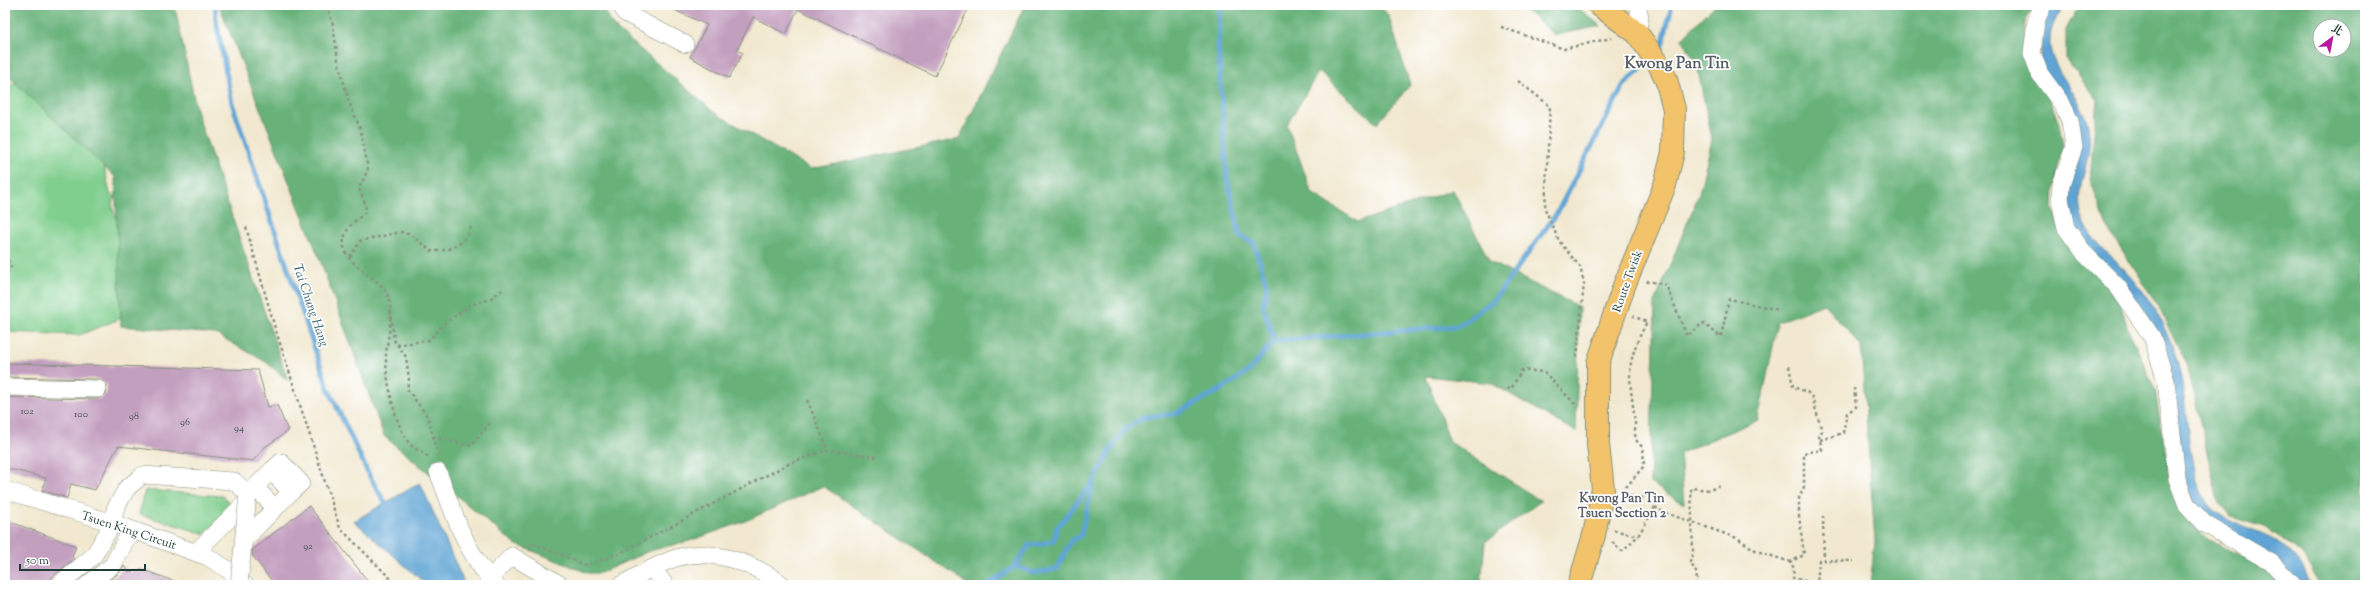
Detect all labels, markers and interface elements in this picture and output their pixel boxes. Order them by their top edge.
north arrow [2312,18,2352,58]
text: 北 [2328,21,2346,40]
district label: Kwong Pan Tin [1625,53,1730,76]
street label: Route Twisk [1608,247,1648,315]
water label: Tai Chung Hang [287,262,333,350]
house number: 102 [20,404,34,419]
house number: 100 [74,407,88,422]
house number: 98 [129,409,139,424]
house number: 96 [180,415,190,430]
house number: 94 [234,421,244,436]
district label: Kwong Pan Tin Tsuen Section 2 [1578,490,1667,523]
street label: Tsuen King Circuit [79,507,178,555]
house number: 92 [303,539,313,554]
scale bar [20,546,145,572]
text: 50 m [25,552,49,570]

